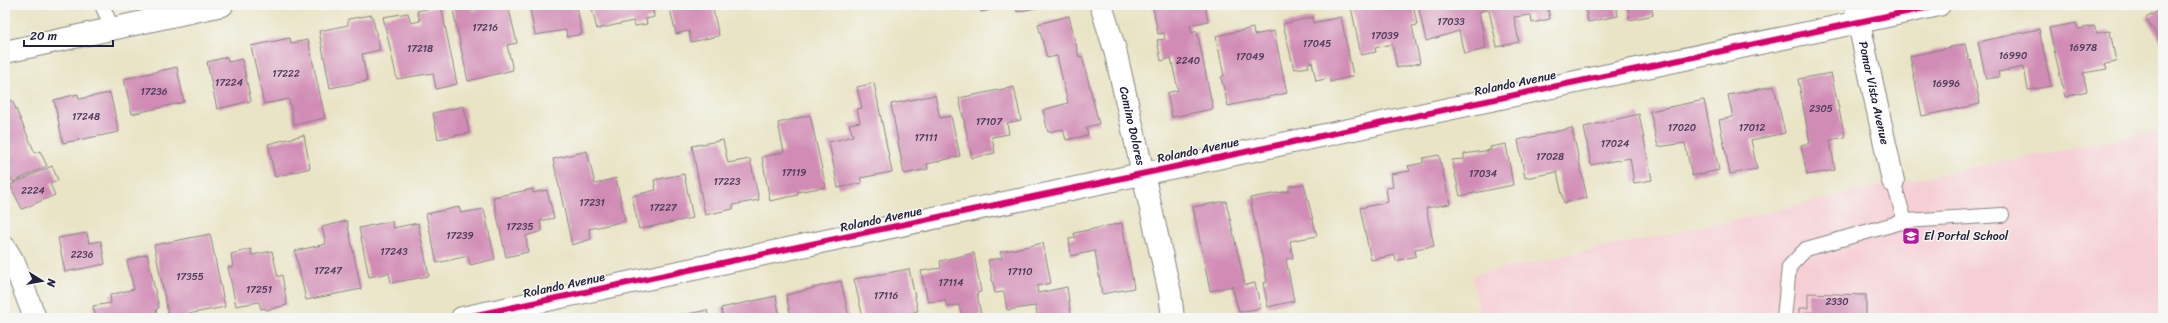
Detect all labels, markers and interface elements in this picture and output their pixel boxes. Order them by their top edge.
house number: 17033 [1437,13,1465,31]
house number: 17216 [472,19,498,37]
scale bar [24,22,113,48]
text: 20 m [30,25,57,47]
house number: 17039 [1371,27,1399,45]
house number: 17045 [1303,35,1331,53]
street label: Pomar Vista Avenue [1852,39,1896,147]
house number: 16978 [2069,39,2097,57]
house number: 17218 [407,40,433,58]
house number: 16990 [1999,47,2027,65]
house number: 17049 [1236,48,1264,66]
house number: 2240 [1176,52,1200,70]
street label: Rolando Avenue [1472,64,1558,102]
house number: 17222 [272,65,300,83]
house number: 17224 [215,74,243,92]
house number: 16996 [1932,75,1960,93]
house number: 17236 [141,83,168,101]
street label: Camino Dolores [1113,84,1152,168]
house number: 2305 [1809,100,1833,118]
house number: 17248 [72,108,100,126]
house number: 17107 [976,113,1003,131]
house number: 17020 [1668,119,1696,137]
house number: 17012 [1739,119,1765,137]
house number: 17111 [915,129,937,147]
street label: Rolando Avenue [1155,131,1241,169]
house number: 17024 [1601,135,1629,153]
house number: 17028 [1536,148,1564,166]
house number: 17119 [782,164,806,182]
house number: 17034 [1469,165,1497,183]
house number: 17223 [713,173,741,191]
house number: 2224 [21,182,45,200]
house number: 17231 [579,194,605,212]
house number: 17227 [649,199,678,217]
street label: Rolando Avenue [838,200,924,238]
house number: 17235 [506,218,534,236]
place label: El Portal School [1924,225,2009,247]
school or university icon: El Portal School [1901,226,1921,246]
house number: 17239 [446,227,474,245]
house number: 17243 [380,243,408,261]
house number: 2236 [71,246,94,264]
north arrow [22,261,62,301]
house number: 17247 [314,262,343,280]
house number: 17110 [1008,263,1032,281]
street label: Rolando Avenue [521,266,607,304]
house number: 17355 [176,268,204,286]
house number: 17114 [939,274,963,292]
text: N [41,276,62,289]
house number: 17251 [246,281,272,299]
house number: 17116 [874,287,898,305]
house number: 2330 [1825,293,1849,311]

